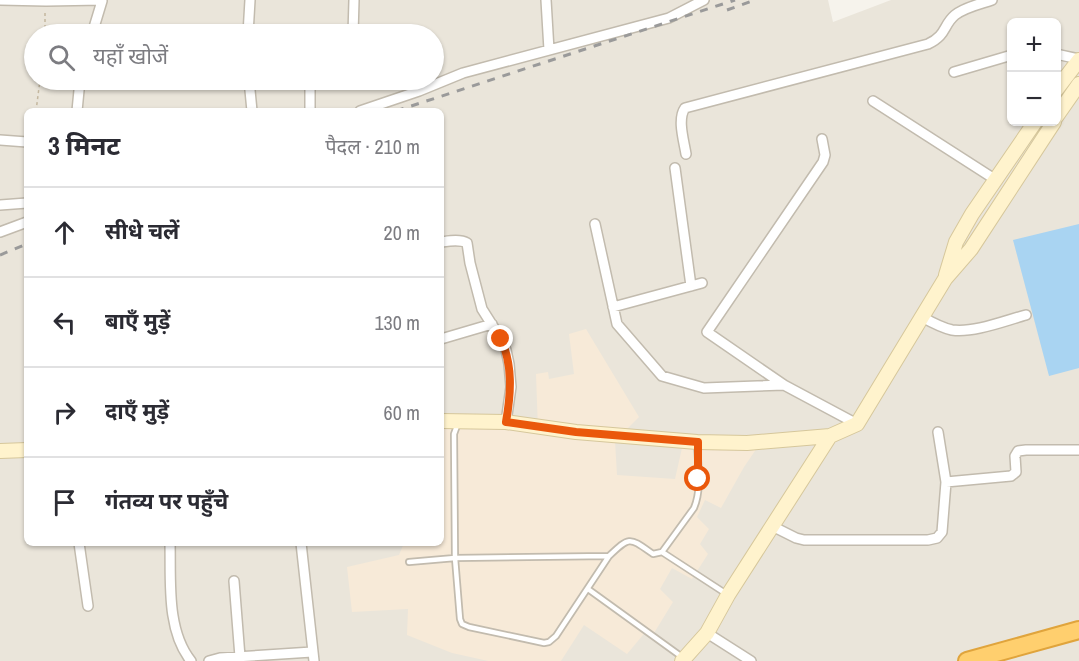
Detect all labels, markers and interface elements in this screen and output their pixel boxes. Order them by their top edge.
map controls [1007,18,1061,126]
button: + [1007,18,1061,72]
search box [24,24,444,90]
icon: search [45,41,78,74]
text: यहाँ खोजें [93,41,168,71]
button: − [1007,72,1061,126]
text: 3 मिनट [48,128,120,163]
text: पैदल · 210 m [325,133,420,160]
icon: ahead [48,216,81,249]
text: सीधे चलें [105,216,179,246]
text: 20 m [384,219,420,246]
icon: left [48,306,81,339]
text: बाएँ मुड़ें [105,306,170,336]
text: 130 m [374,309,420,336]
route end [487,325,513,351]
icon: right [48,396,81,429]
text: दाएँ मुड़ें [105,396,169,426]
text: 60 m [384,399,420,426]
route start [684,465,710,491]
icon: arrive [48,486,81,519]
text: गंतव्य पर पहुँचे [105,486,228,516]

